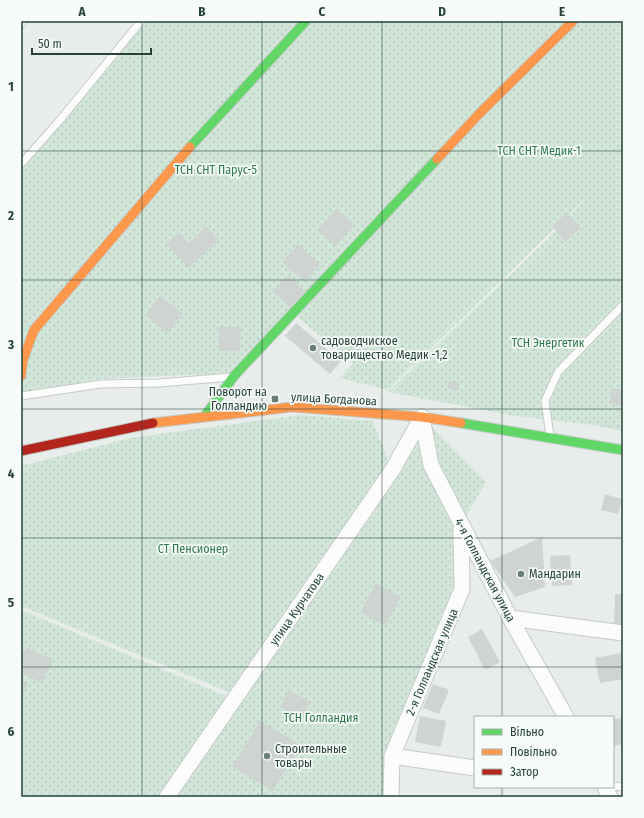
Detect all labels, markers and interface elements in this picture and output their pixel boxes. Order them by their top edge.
text: A [77,4,86,19]
text: B [198,4,206,19]
text: C [319,4,326,19]
text: D [438,4,446,19]
text: E [559,4,565,19]
scale bar [32,30,151,56]
text: 50 m [38,37,62,51]
text: 1 [8,79,14,94]
park label: ТСН СНТ Медик-1 [497,144,581,158]
park label: ТСН СНТ Парус-5 [175,163,258,177]
text: 2 [7,208,14,223]
place label: садоводчиское товарищество Медик -1,2 [321,334,447,362]
park label: ТСН Энергетик [512,336,585,350]
text: 3 [7,337,14,352]
marker: садоводчиское товарищество Медик -1,2 [308,343,318,353]
place label: Поворот на Голландию [209,385,267,413]
street label: улица Богданова [291,390,377,408]
marker: Поворот на Голландию [270,394,280,404]
text: 4 [8,466,15,481]
street label: 4-я Голландская улица [452,516,518,624]
park label: СТ Пенсионер [158,542,228,556]
place label: Мандарин [529,567,581,581]
marker: Мандарин [516,569,526,579]
street label: улица Курчатова [267,570,327,648]
text: 5 [8,595,14,610]
street label: 2-я Голландская улица [403,606,461,718]
park label: ТСН Голландия [284,711,358,725]
legend [474,716,614,788]
text: 6 [8,724,15,739]
text: Вільно [510,725,544,739]
place label: Строительные товары [275,742,347,770]
text: Повільно [510,745,557,759]
marker: Строительные товары [262,751,272,761]
text: Затор [510,765,539,779]

